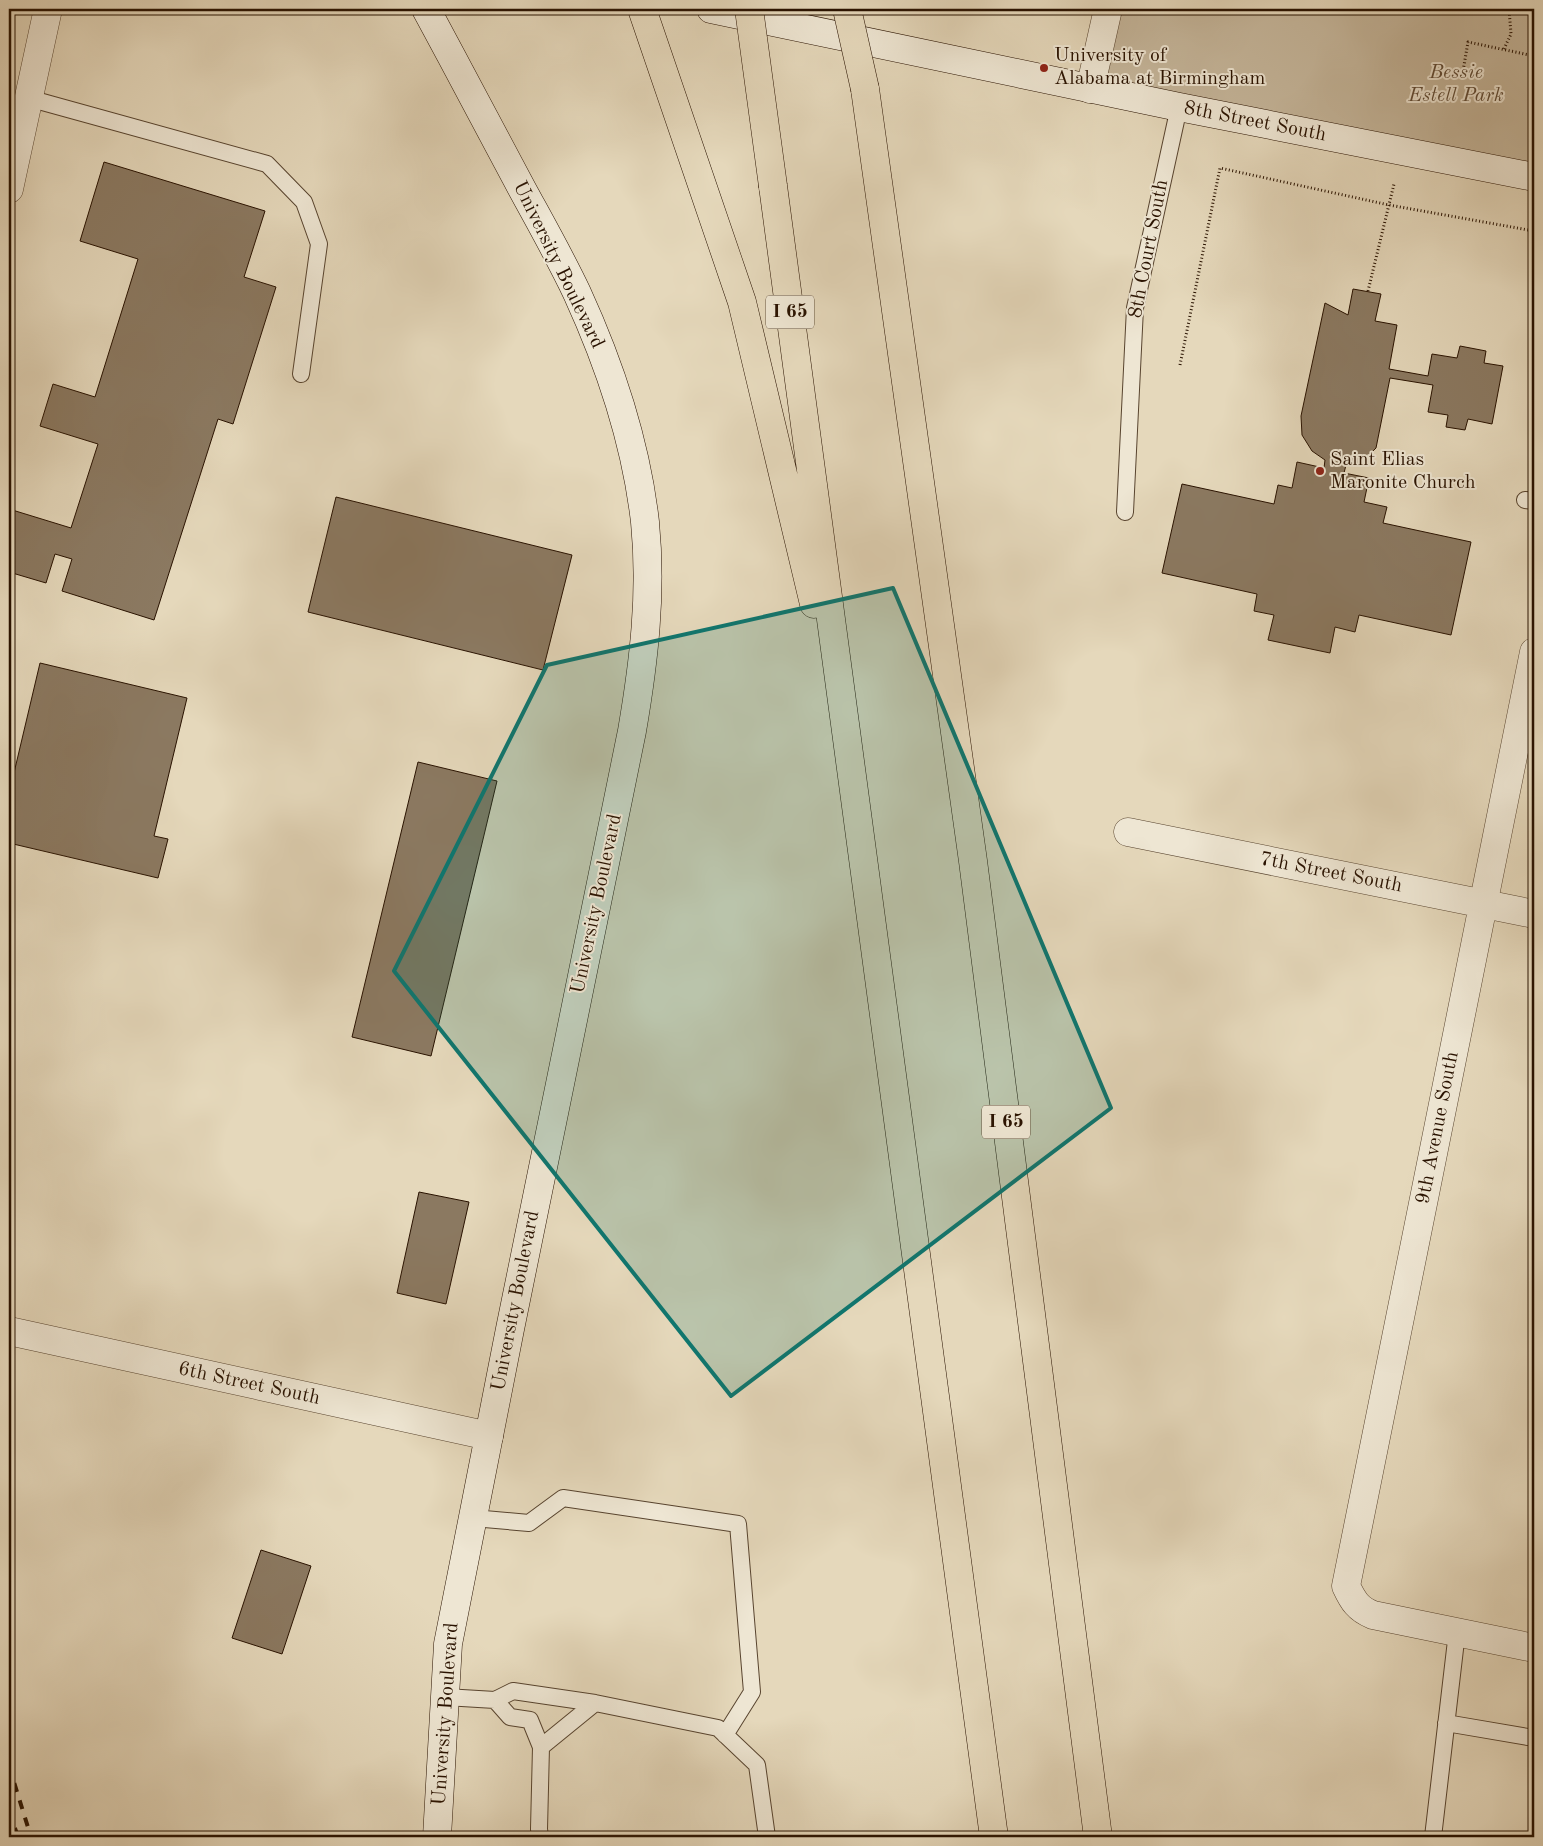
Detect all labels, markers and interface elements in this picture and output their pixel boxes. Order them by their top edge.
place label: University of Alabama at Birmingham [1054,46,1266,89]
marker: University of Alabama at Birmingham [1038,62,1050,74]
park label: Bessie Estell Park [1407,63,1504,106]
street label: 8th Street South [1182,98,1328,146]
street label: University Boulevard [509,178,607,352]
street label: 8th Court South [1126,178,1172,320]
road number: I 65 [766,296,814,328]
place label: Saint Elias Maronite Church [1330,450,1476,493]
marker: Saint Elias Maronite Church [1314,465,1326,477]
street label: University Boulevard [568,812,626,996]
street label: 7th Street South [1258,849,1404,897]
street label: 9th Avenue South [1413,1050,1463,1206]
road number: I 65 [982,1106,1030,1138]
street label: University Boulevard [489,1209,543,1393]
street label: 6th Street South [176,1359,322,1409]
street label: University Boulevard [430,1622,462,1806]

